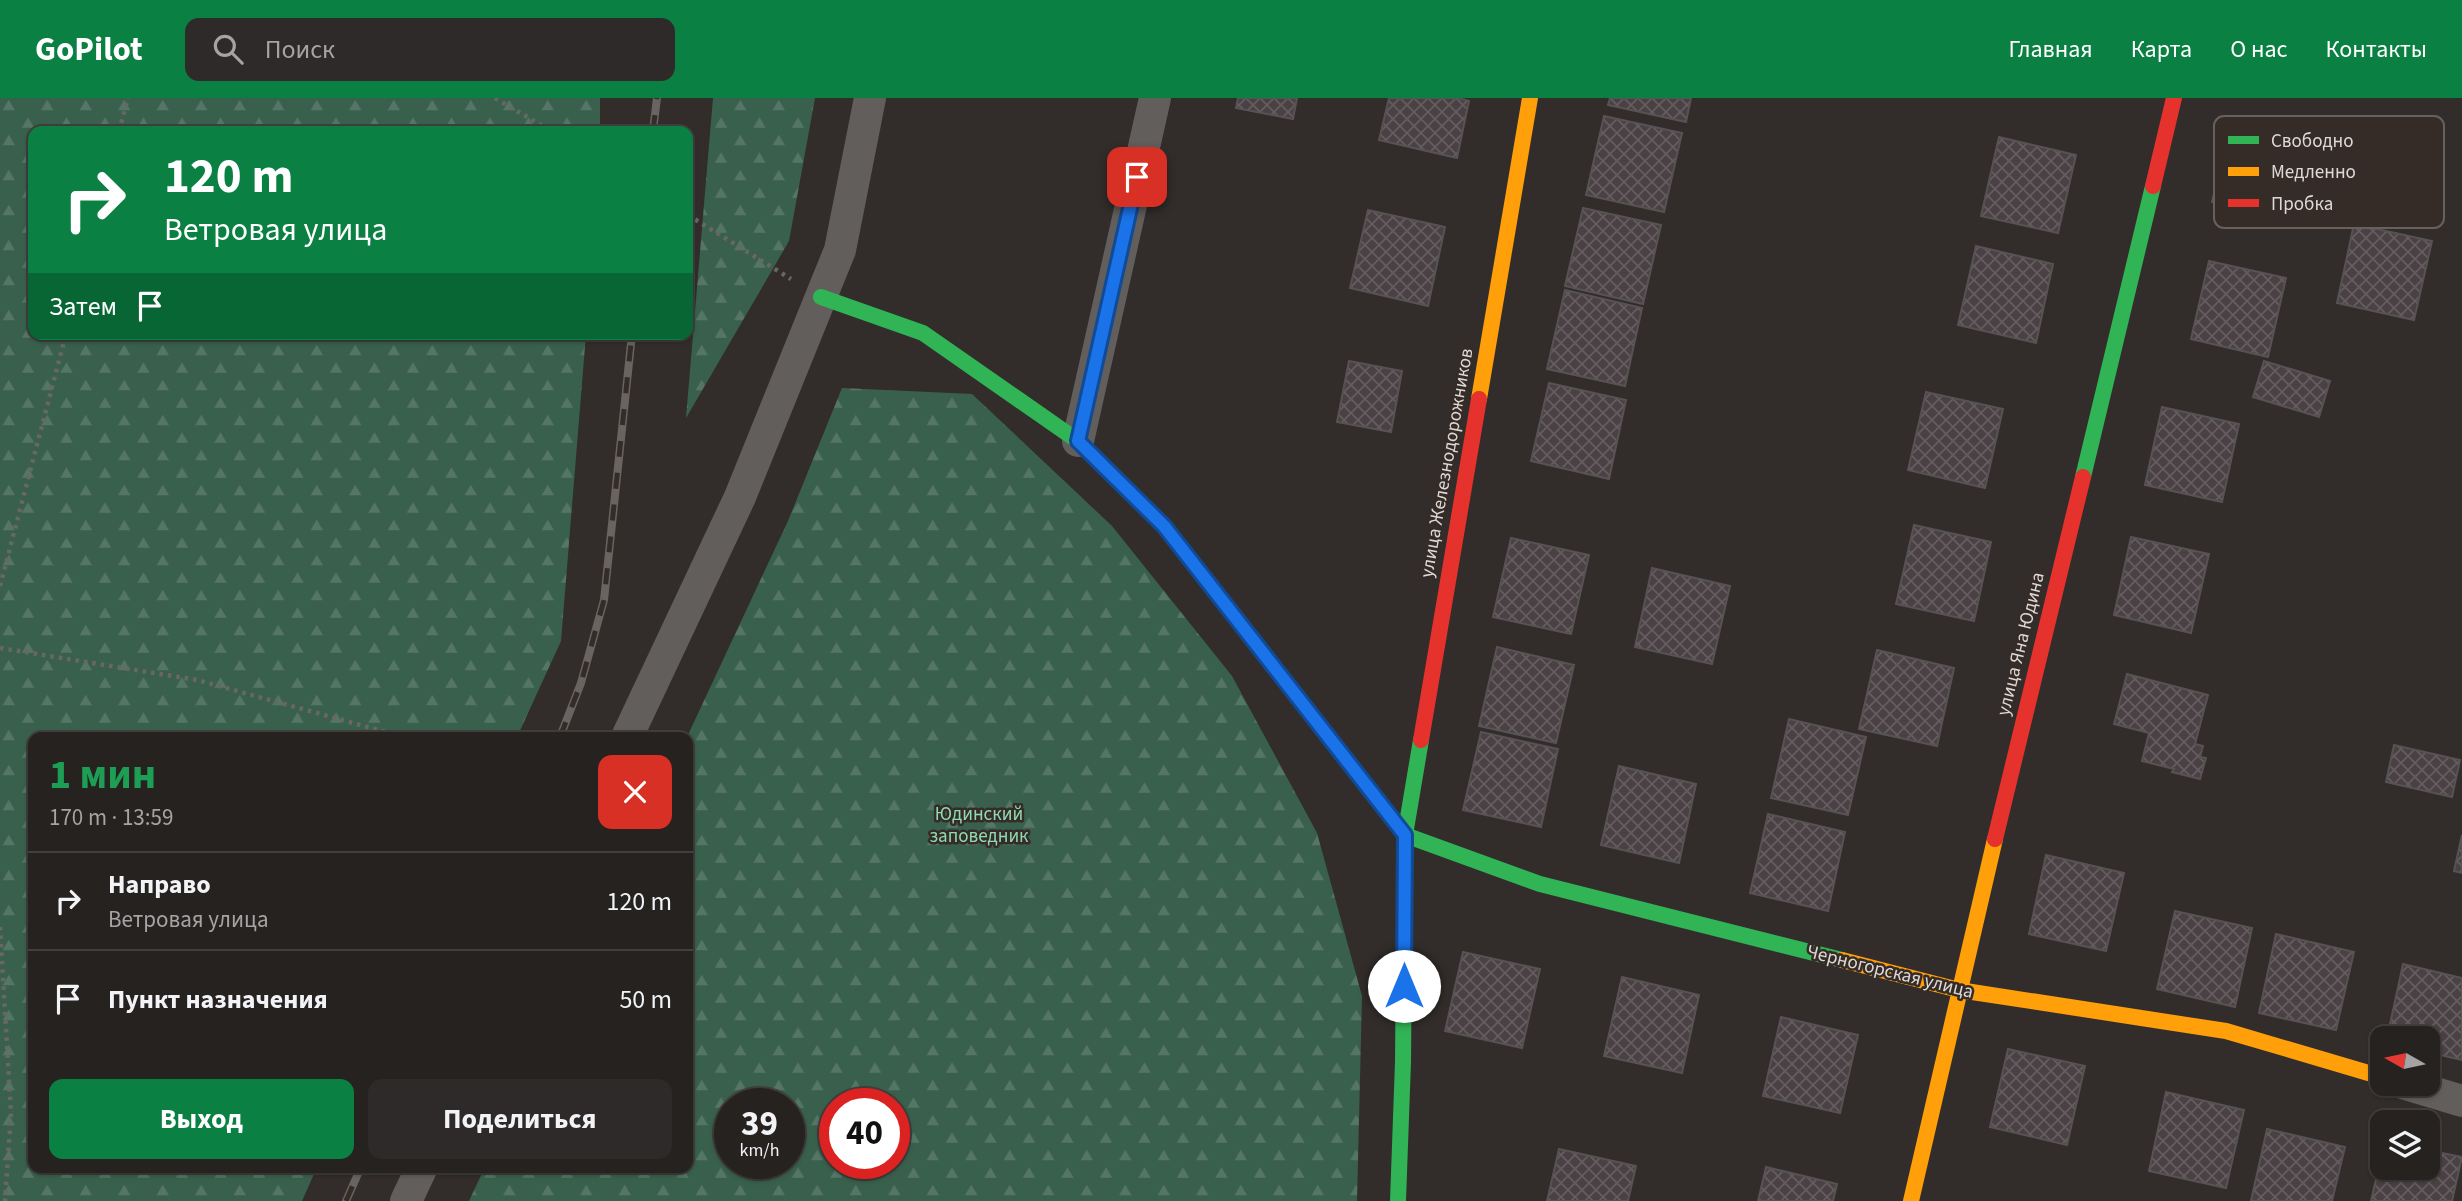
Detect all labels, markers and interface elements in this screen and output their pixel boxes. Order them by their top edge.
search box [185,18,675,81]
text: GoPilot [35,26,143,73]
icon: search [209,30,247,68]
text: Поиск [265,31,335,68]
text: Главная [2008,32,2093,67]
text: Карта [2131,32,2192,67]
text: О нас [2230,32,2287,67]
text: Контакты [2325,32,2427,67]
legend [2214,116,2444,228]
text: Свободно [2271,128,2354,155]
text: 120 m [164,142,293,212]
pin [1107,147,1167,207]
icon: right [49,154,140,245]
icon: arrive [1118,158,1156,196]
text: Медленно [2271,159,2356,186]
text: Пробка [2271,191,2333,218]
text: Ветровая улица [164,207,387,253]
icon: arrive [131,287,169,325]
text: Затем [49,288,117,325]
street label: улица Железнодорожников [1414,346,1480,580]
street label: улица Яна Юдина [1990,569,2052,719]
text: 1 мин [49,745,156,805]
button: close [598,755,672,829]
text: 170 m · 13:59 [49,801,173,834]
park label: Юдинский заповедник [929,801,1029,850]
text: Направо [108,866,211,903]
icon: right [49,882,87,920]
text: 120 m [606,883,672,920]
text: Ветровая улица [108,903,269,936]
street label: Черногорская улица [1804,938,1976,1006]
position arrow [1367,949,1441,1023]
icon: arrive [49,980,87,1018]
text: Пункт назначения [108,981,328,1018]
text: 50 m [619,981,672,1018]
north arrow [2370,1026,2440,1096]
map controls [2370,1026,2440,1180]
button: Выход [49,1079,354,1159]
button: Поделиться [368,1079,672,1159]
speed limit sign: 40 [819,1088,910,1179]
text: 39 [741,1099,778,1149]
button: layers [2370,1110,2440,1180]
text: km/h [740,1138,779,1163]

